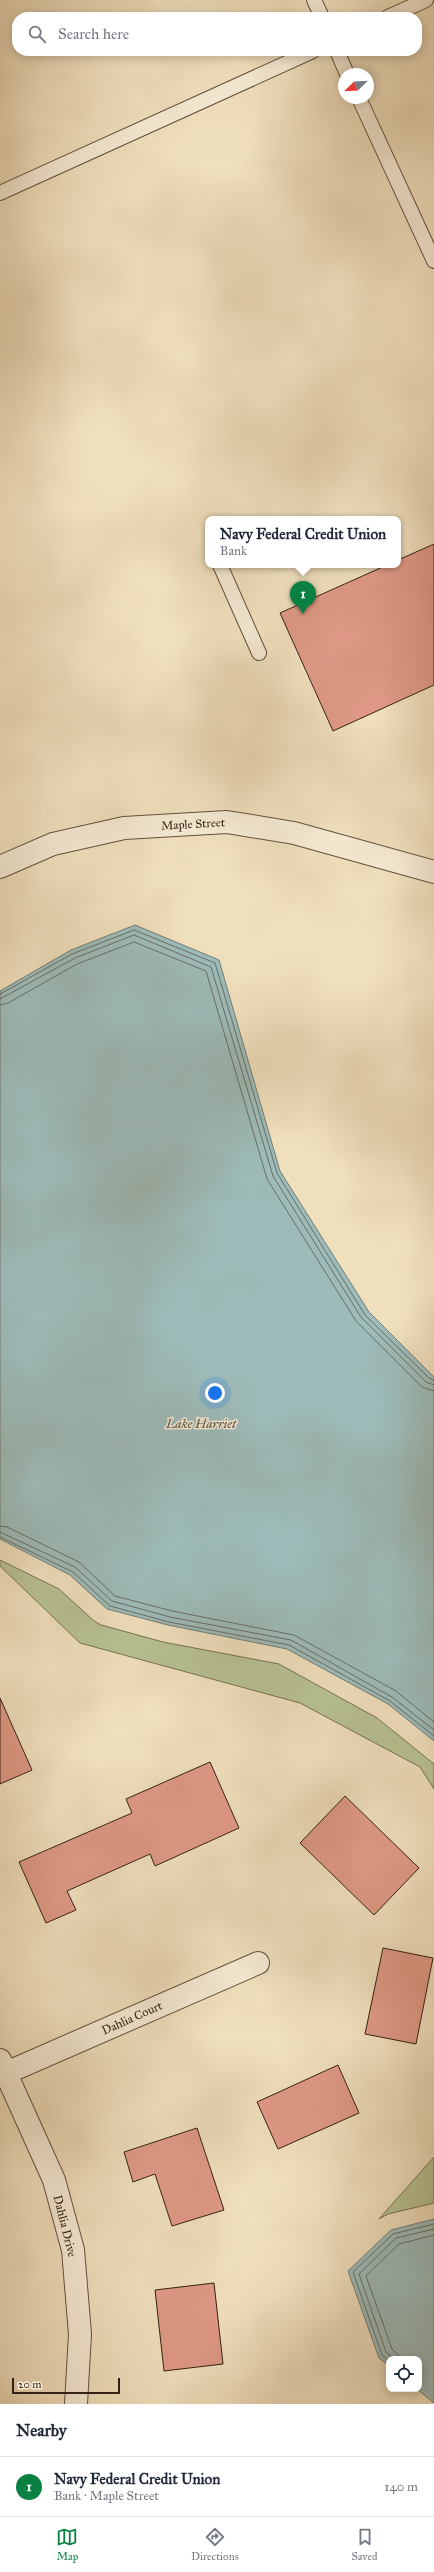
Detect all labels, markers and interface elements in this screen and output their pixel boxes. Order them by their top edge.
search box [12,12,422,56]
icon: search [26,23,48,45]
text: Search here [58,25,129,43]
north arrow [338,68,374,104]
popup [205,516,401,568]
text: Navy Federal Credit Union [220,525,386,543]
text: Bank [220,543,247,559]
pin: 1 [290,581,316,614]
street label: Maple Street [161,815,226,833]
your location [205,1383,225,1403]
water label: Lake Harriet [165,1416,237,1432]
street label: Dahlia Court [100,1998,165,2038]
street label: Dahlia Drive [51,2194,79,2258]
map controls [386,2356,422,2392]
button: locate [386,2356,422,2392]
scale bar [12,2376,120,2395]
text: 20 m [18,2378,41,2391]
text: Nearby [16,2420,67,2441]
text: Navy Federal Credit Union [54,2470,220,2488]
text: 1 [26,2479,32,2495]
text: 140 m [384,2479,418,2495]
text: Bank · Maple Street [54,2488,159,2504]
tab: Map [56,2526,78,2563]
tab: Directions [191,2526,239,2563]
tab: Saved [351,2526,378,2563]

